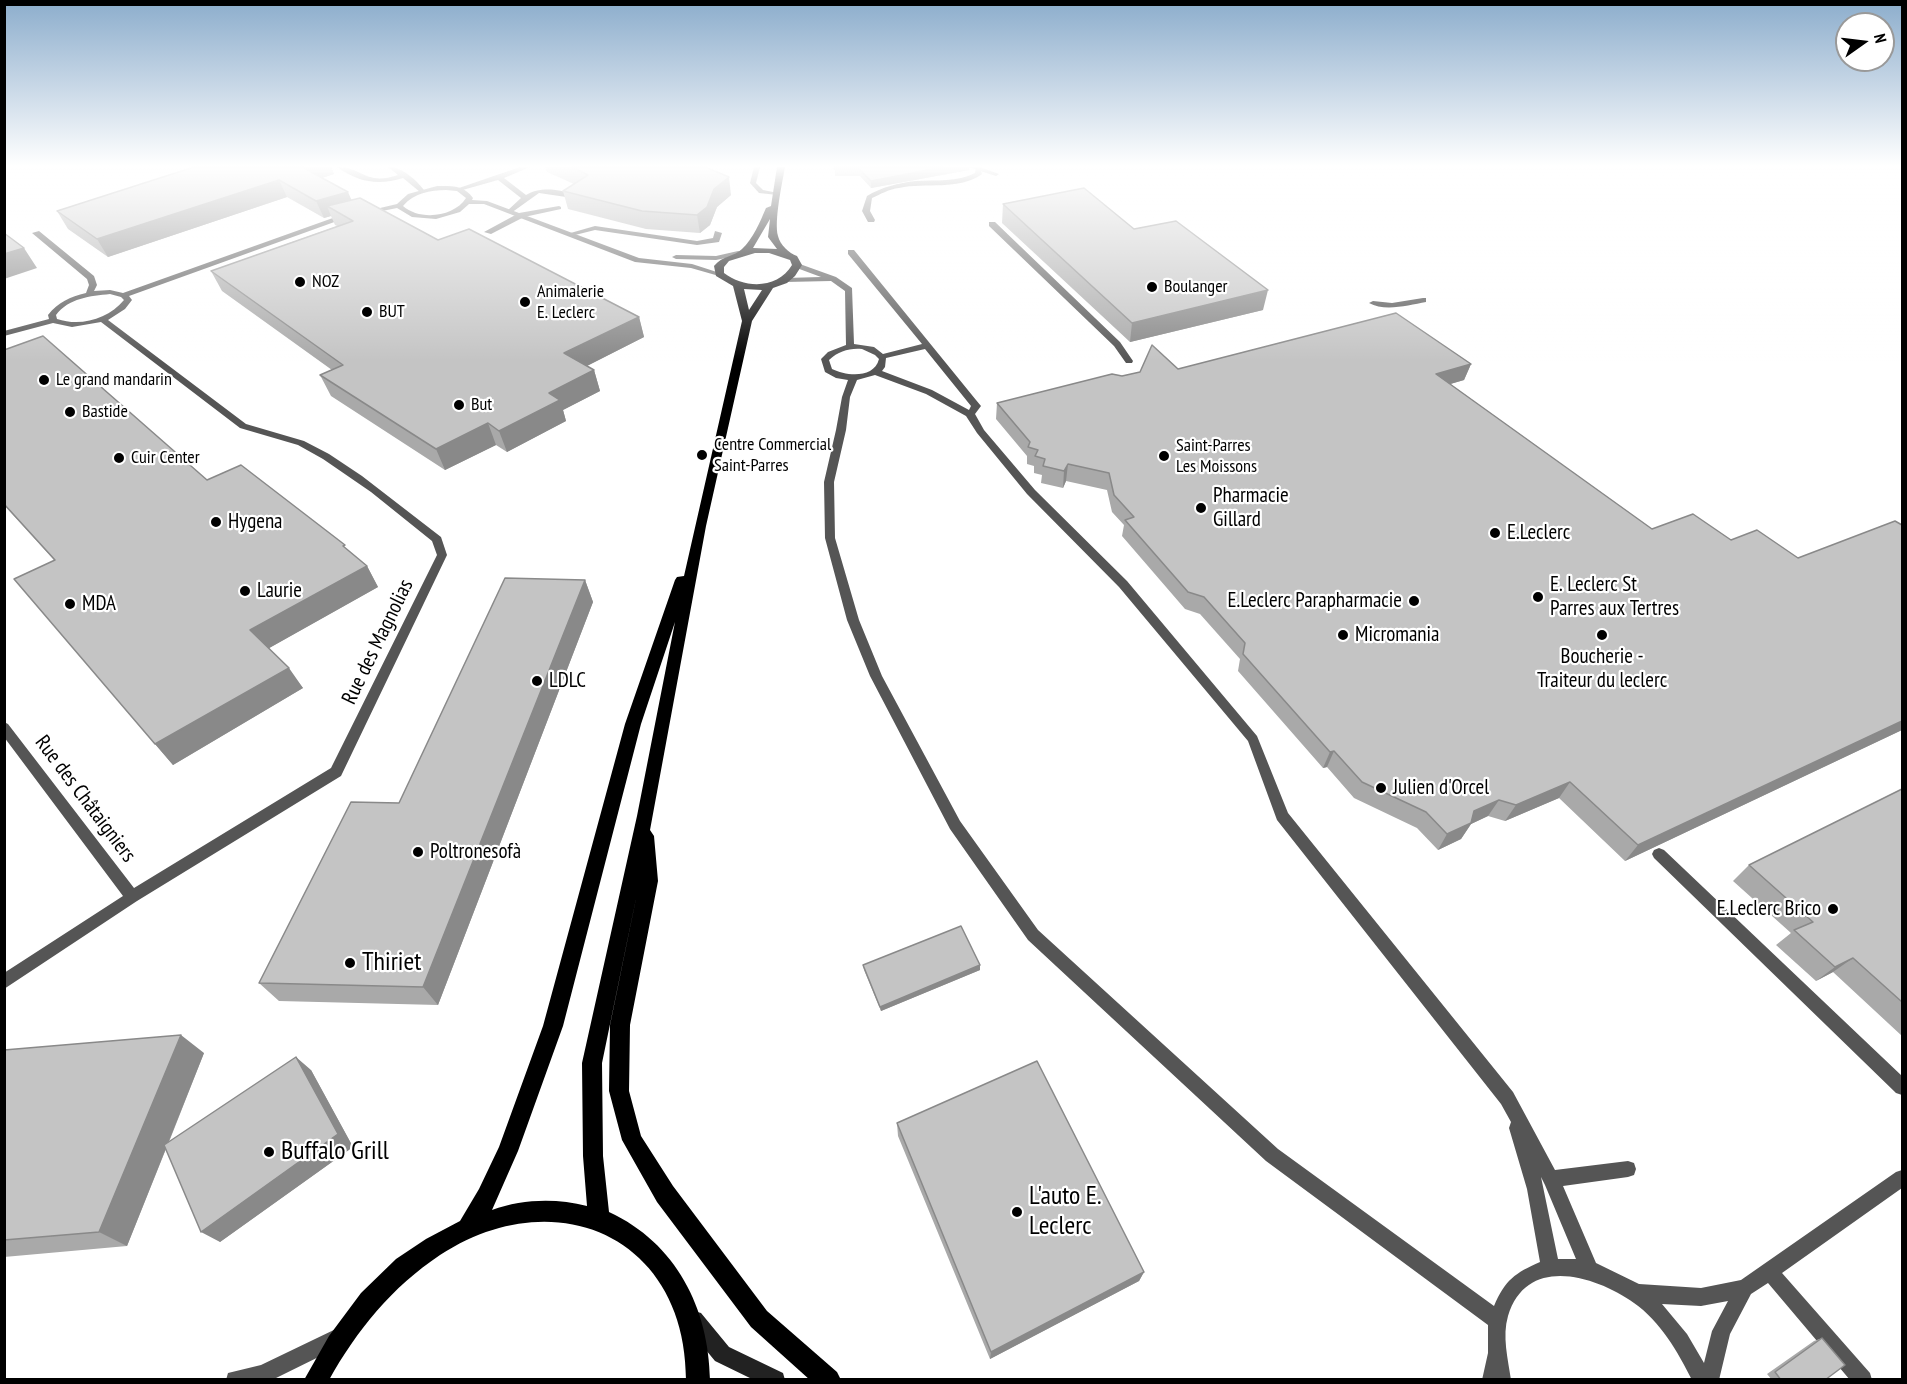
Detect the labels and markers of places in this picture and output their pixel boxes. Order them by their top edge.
place label: NOZ [312,271,339,293]
marker: NOZ [293,275,307,289]
place label: Boulanger [1164,276,1228,298]
marker: Boulanger [1145,280,1159,294]
place label: Animalerie E. Leclerc [537,281,604,324]
marker: Animalerie E. Leclerc [518,295,532,309]
place label: BUT [379,301,405,323]
marker: BUT [360,305,374,319]
place label: Le grand mandarin [56,369,172,391]
marker: Le grand mandarin [37,373,51,387]
place label: But [471,394,492,416]
marker: But [452,398,466,412]
place label: Bastide [82,401,128,423]
marker: Bastide [63,405,77,419]
place label: Centre Commercial Saint-Parres [714,434,831,476]
place label: Saint-Parres Les Moissons [1176,435,1257,478]
place label: Cuir Center [131,447,200,469]
marker: Centre Commercial Saint-Parres [695,448,709,462]
marker: Saint-Parres Les Moissons [1157,449,1171,463]
marker: Cuir Center [112,451,126,465]
place label: Pharmacie Gillard [1213,483,1289,533]
marker: Pharmacie Gillard [1194,501,1208,515]
place label: Hygena [228,509,283,535]
marker: Hygena [209,515,223,529]
place label: E.Leclerc [1507,520,1570,546]
marker: E.Leclerc [1488,526,1502,540]
place label: E. Leclerc St Parres aux Tertres [1550,572,1679,622]
place label: Laurie [257,578,302,604]
marker: Laurie [238,584,252,598]
place label: E.Leclerc Parapharmacie [1227,588,1402,614]
marker: E. Leclerc St Parres aux Tertres [1531,590,1545,604]
place label: MDA [82,591,116,617]
marker: E.Leclerc Parapharmacie [1407,594,1421,608]
marker: MDA [63,597,77,611]
place label: Micromania [1355,622,1439,648]
marker: Micromania [1336,628,1350,642]
marker: Boucherie - Traiteur du leclerc [1595,628,1609,642]
place label: Boucherie - Traiteur du leclerc [1537,644,1667,694]
place label: LDLC [549,668,586,694]
marker: LDLC [530,674,544,688]
place label: Julien d'Orcel [1393,775,1489,801]
marker: Julien d'Orcel [1374,781,1388,795]
place label: Poltronesofà [430,839,521,865]
marker: Poltronesofà [411,845,425,859]
place label: E.Leclerc Brico [1717,896,1821,922]
marker: E.Leclerc Brico [1826,902,1840,916]
place label: Thiriet [362,947,421,979]
marker: Thiriet [343,956,357,970]
place label: Buffalo Grill [281,1136,389,1168]
marker: Buffalo Grill [262,1145,276,1159]
place label: L'auto E. Leclerc [1029,1181,1102,1242]
marker: L'auto E. Leclerc [1010,1205,1024,1219]

